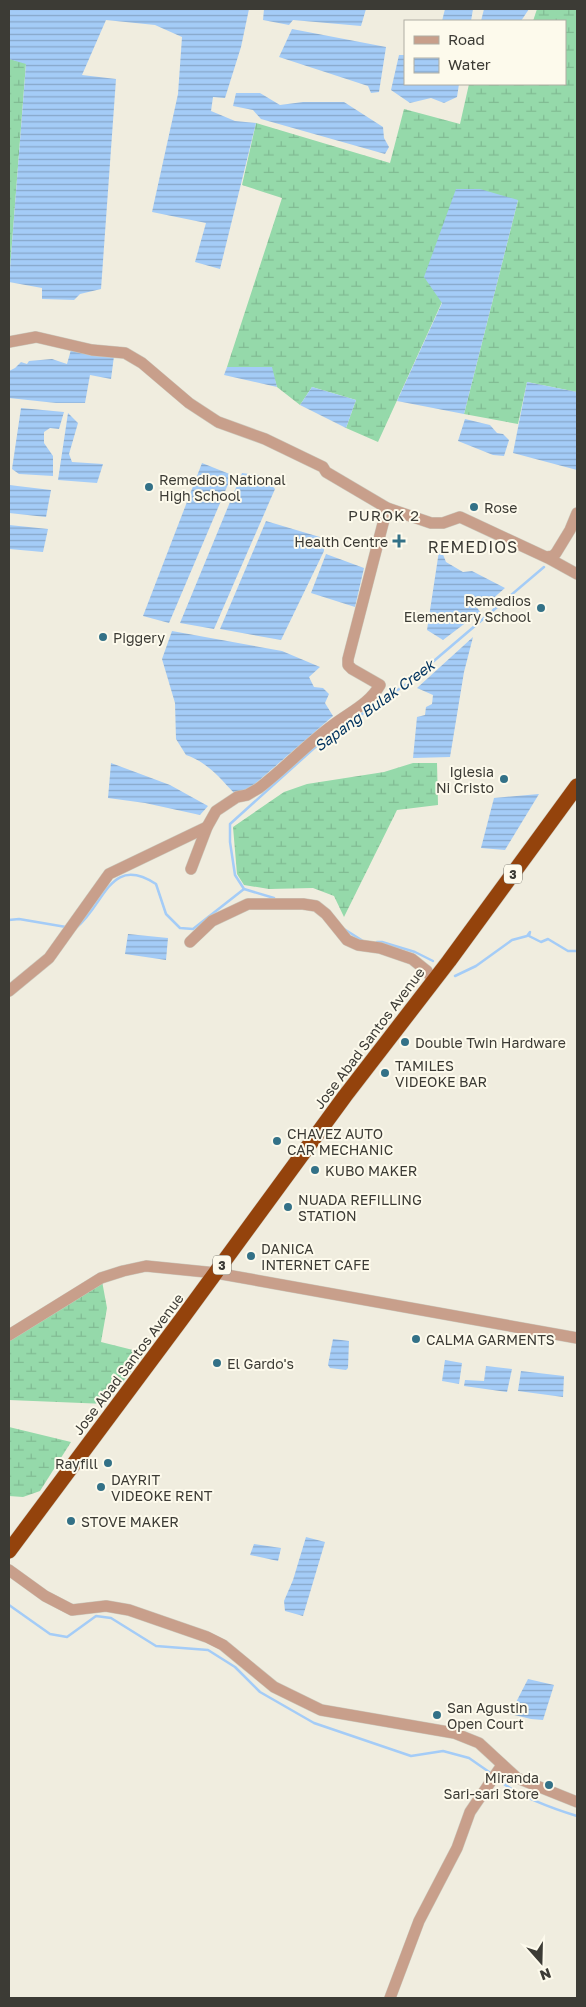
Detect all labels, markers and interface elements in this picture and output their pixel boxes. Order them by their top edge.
legend [404,20,566,85]
text: Road [448,30,485,48]
text: Water [448,55,491,73]
place label: Remedios National High School [159,471,286,504]
marker: Remedios National High School [143,481,155,493]
place label: Rose [484,499,517,516]
marker: Rose [468,501,480,513]
district label: PUROK 2 [348,506,420,524]
place label: Health Centre [294,533,388,550]
marker: Health Centre [392,534,406,548]
district label: REMEDIOS [428,537,518,557]
place label: Remedios Elementary School [404,592,531,625]
marker: Remedios Elementary School [535,602,547,614]
place label: Piggery [113,629,165,646]
marker: Piggery [97,631,109,643]
water label: Sapang Bulak Creek [310,654,440,756]
place label: Iglesia Ni Cristo [436,763,494,796]
marker: Iglesia Ni Cristo [498,773,510,785]
road number: 3 [504,864,522,884]
street label: Jose Abad Santos Avenue [310,964,428,1112]
place label: Double Twin Hardware [415,1034,566,1051]
marker: Double Twin Hardware [399,1036,411,1048]
place label: TAMILES VIDEOKE BAR [395,1057,487,1090]
marker: TAMILES VIDEOKE BAR [379,1067,391,1079]
place label: CHAVEZ AUTO CAR MECHANIC [287,1125,393,1158]
marker: CHAVEZ AUTO CAR MECHANIC [271,1135,283,1147]
place label: KUBO MAKER [325,1162,417,1179]
marker: KUBO MAKER [309,1164,321,1176]
place label: NUADA REFILLING STATION [298,1191,422,1224]
marker: NUADA REFILLING STATION [282,1201,294,1213]
place label: DANICA INTERNET CAFE [261,1240,370,1273]
marker: DANICA INTERNET CAFE [245,1250,257,1262]
road number: 3 [213,1256,231,1274]
street label: Jose Abad Santos Avenue [69,1290,187,1438]
place label: CALMA GARMENTS [426,1331,555,1348]
marker: CALMA GARMENTS [410,1333,422,1345]
place label: El Gardo's [227,1355,294,1372]
marker: El Gardo's [211,1357,223,1369]
place label: Rayfill [55,1455,98,1472]
marker: Rayfill [102,1457,114,1469]
place label: DAYRIT VIDEOKE RENT [111,1471,213,1504]
marker: DAYRIT VIDEOKE RENT [95,1481,107,1493]
place label: STOVE MAKER [81,1513,179,1530]
marker: STOVE MAKER [65,1515,77,1527]
place label: San Agustin Open Court [447,1699,528,1732]
marker: San Agustin Open Court [431,1709,443,1721]
place label: Miranda Sari-sari Store [443,1769,539,1802]
marker: Miranda Sari-sari Store [543,1779,555,1791]
north arrow [516,1937,566,1987]
text: N [538,1965,554,1984]

